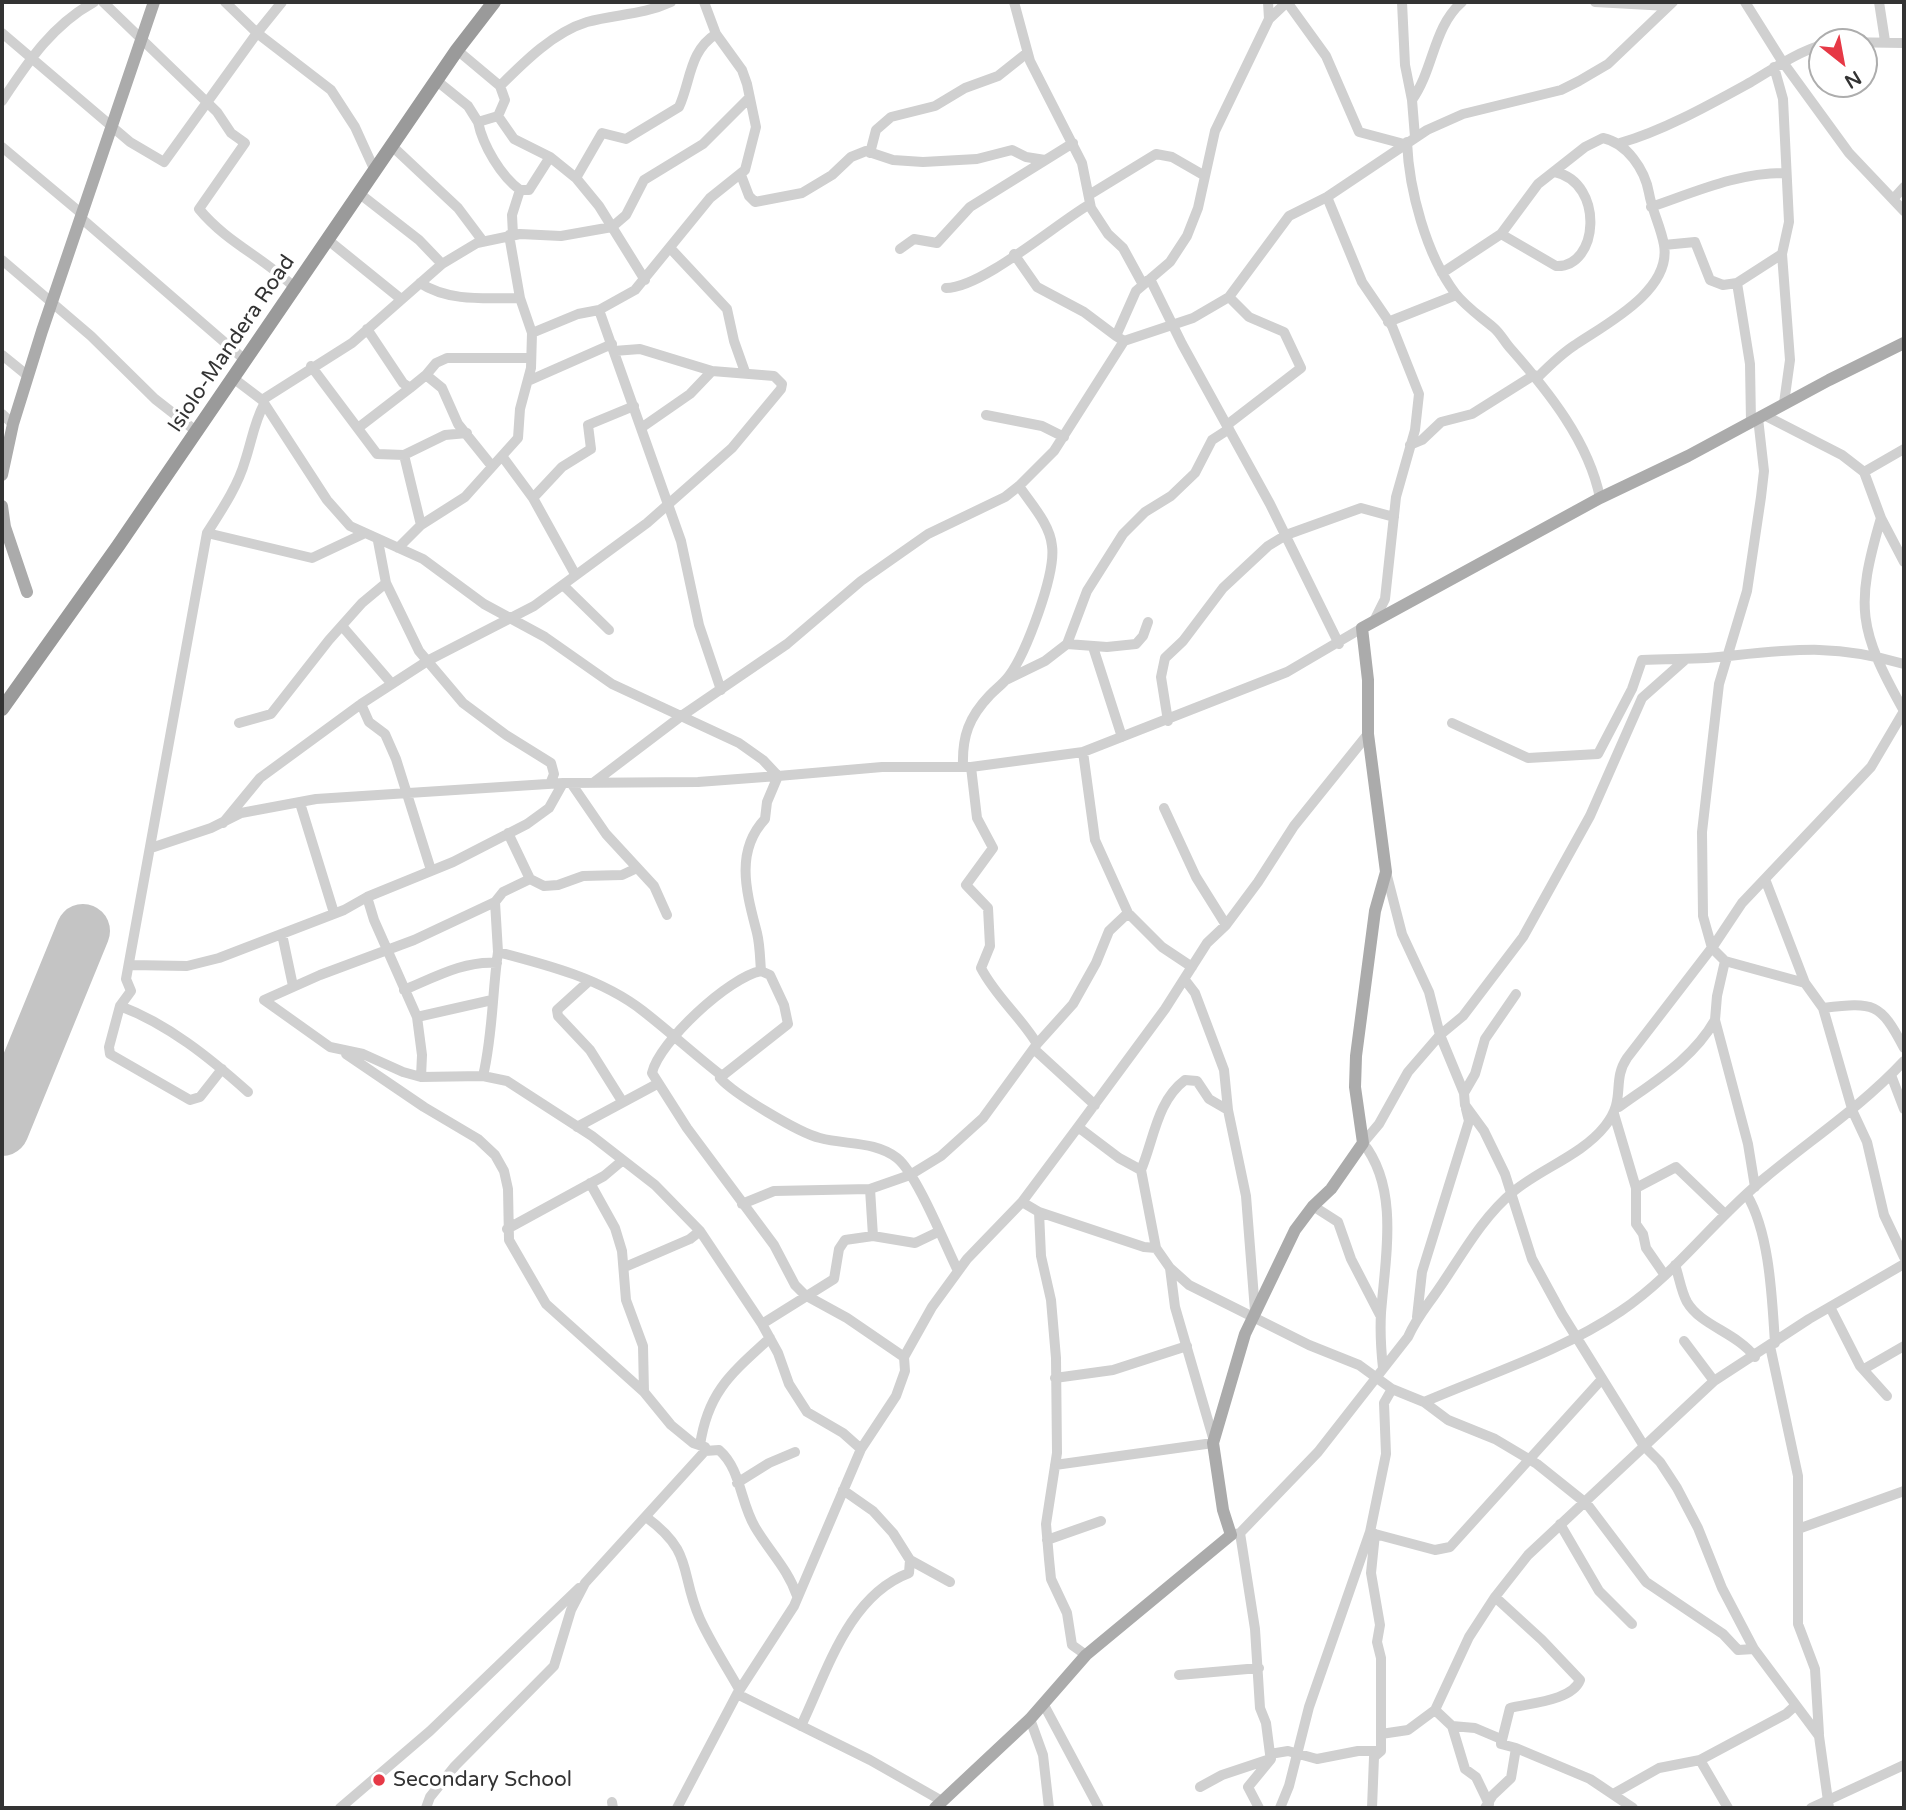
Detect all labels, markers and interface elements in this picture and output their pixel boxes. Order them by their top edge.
north arrow [1808,28,1878,98]
text: N [1841,66,1865,93]
street label: Isiolo-Mandera Road [163,251,301,437]
place label: Secondary School [393,1767,572,1793]
marker: Secondary School [371,1772,387,1788]

